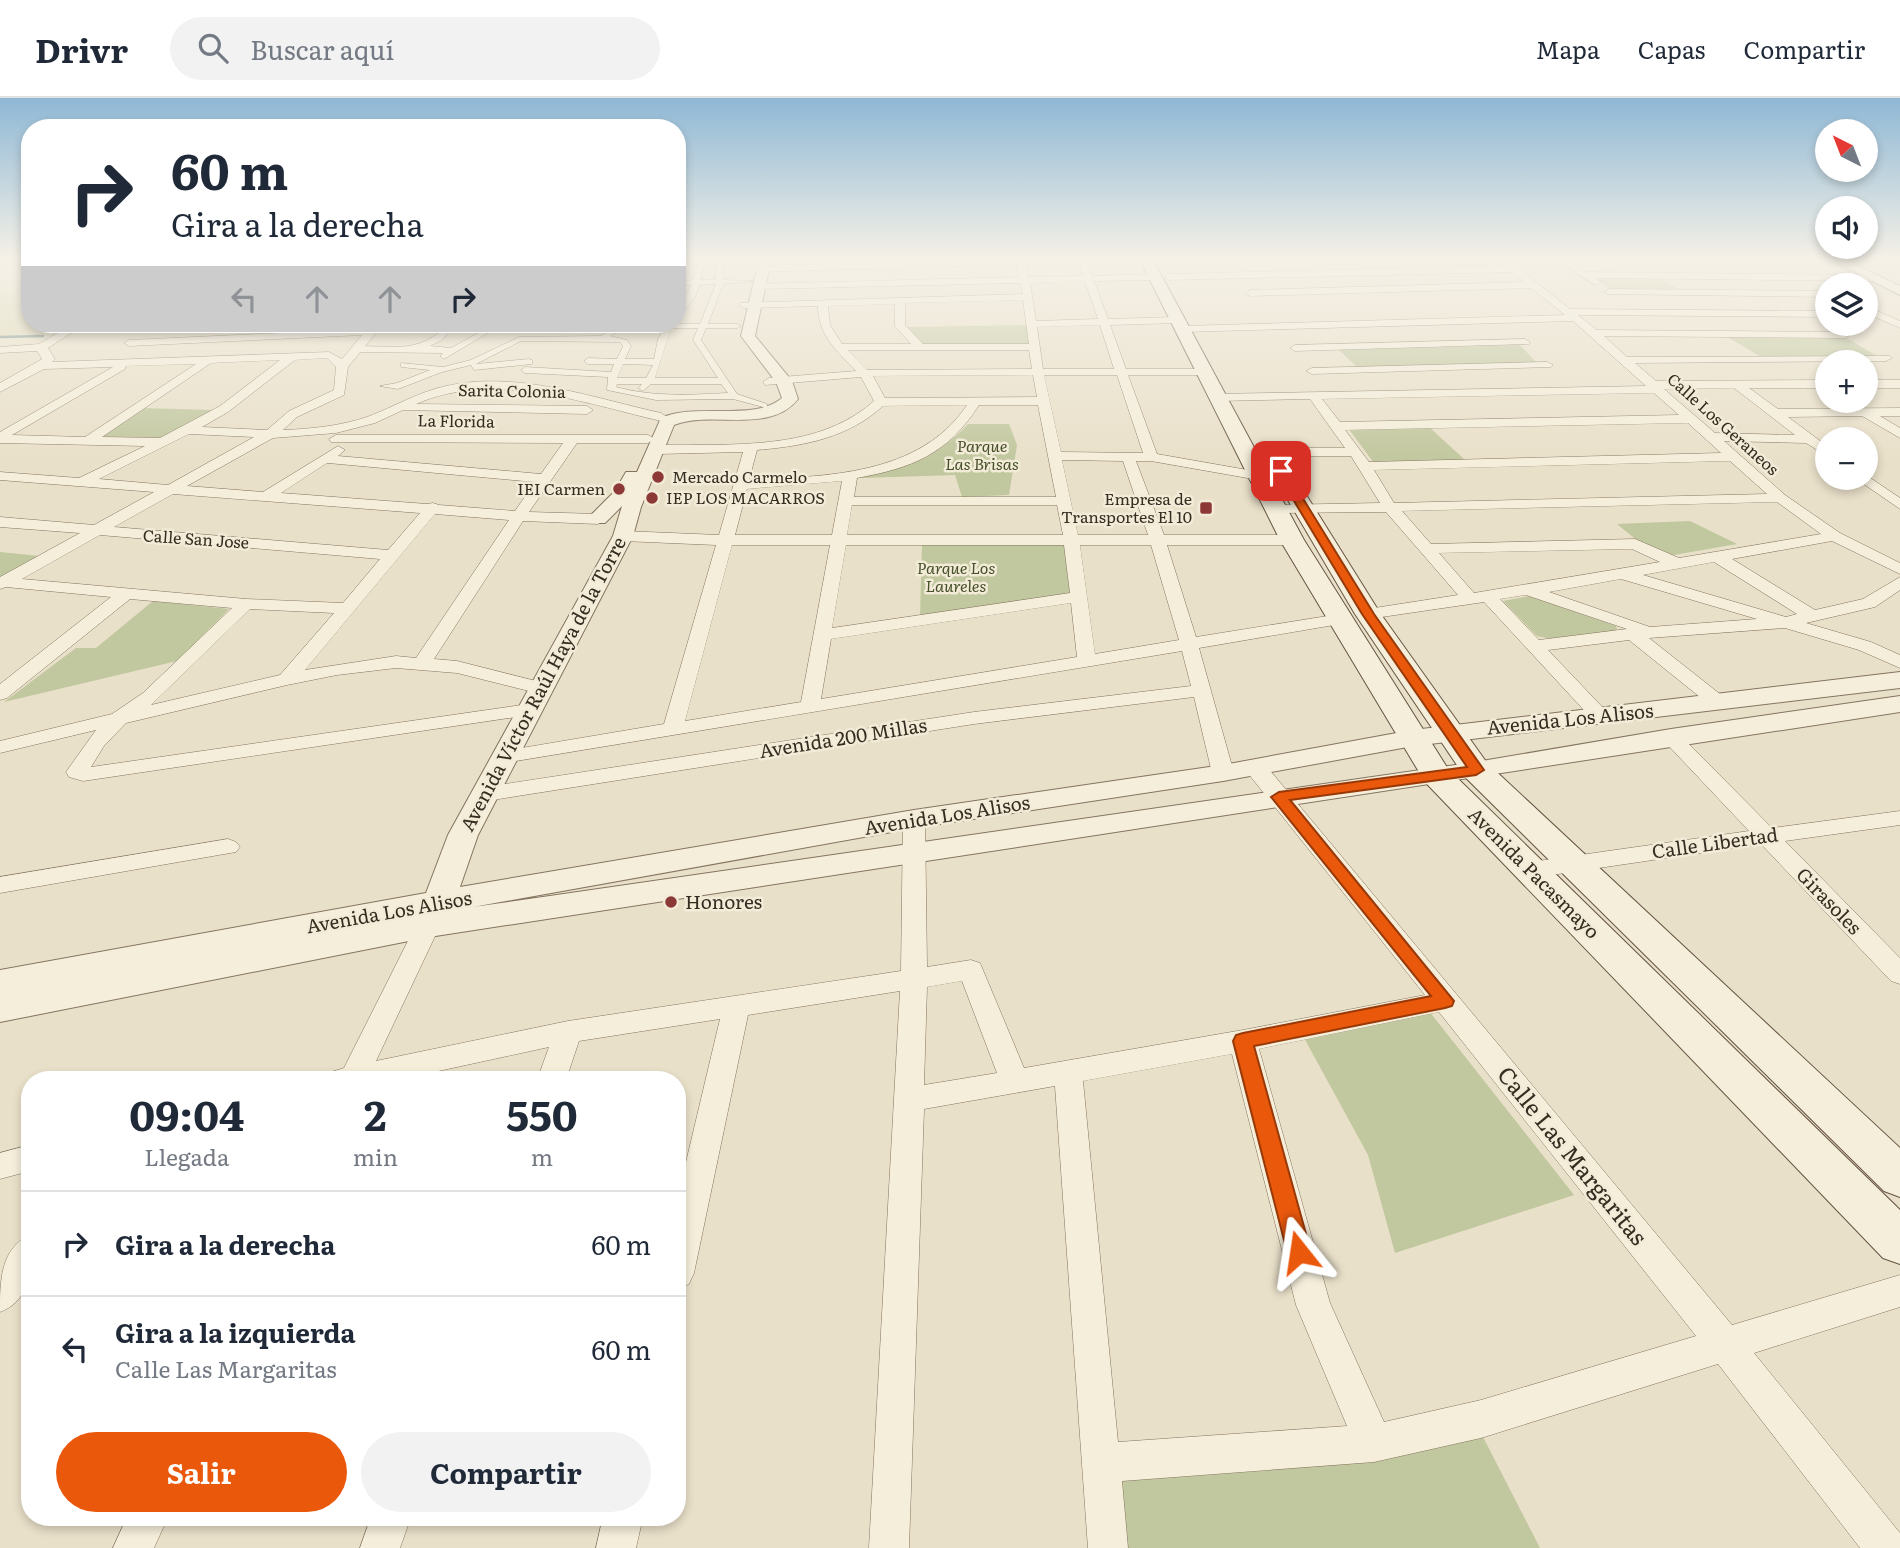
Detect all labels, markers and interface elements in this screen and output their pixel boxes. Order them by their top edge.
search box [170,17,660,80]
text: Drivr [35,24,128,73]
icon: search [194,29,232,67]
text: Buscar aquí [250,29,394,68]
text: Mapa [1536,31,1600,66]
text: Capas [1638,31,1705,66]
text: Compartir [1743,31,1865,66]
north arrow [1815,119,1878,182]
map controls [1815,119,1878,490]
text: 60 m [171,132,288,205]
icon: right [56,147,147,238]
button: sound [1815,196,1878,259]
text: Gira a la derecha [171,199,424,247]
button: layers [1815,273,1878,336]
icon: left [225,280,263,318]
icon: ahead [298,280,336,318]
icon: ahead [371,280,409,318]
icon: right [444,280,482,318]
button: + [1815,350,1878,413]
street label: Calle Los Geraneos [1663,367,1785,480]
street label: Sarita Colonia [458,377,566,403]
street label: La Florida [417,407,495,433]
button: − [1815,427,1878,490]
park label: Parque Las Brisas [945,433,1019,475]
pin [1251,441,1311,501]
icon: arrive [1262,452,1300,490]
place label: Mercado Carmelo [672,464,807,488]
marker: Mercado Carmelo [650,469,666,485]
place label: IEI Carmen [517,476,605,500]
marker: IEI Carmen [611,481,627,497]
place label: IEP LOS MACARROS [666,485,825,509]
place label: Empresa de Transportes El 10 [1061,486,1192,528]
marker: IEP LOS MACARROS [644,490,660,506]
marker: Empresa de Transportes El 10 [1198,500,1214,516]
street label: Calle San Jose [142,522,250,554]
street label: Avenida Víctor Raúl Haya de la Torre [452,531,632,836]
park label: Parque Los Laureles [917,555,995,597]
street label: Avenida Los Alisos [1485,695,1655,741]
street label: Avenida 200 Millas [757,710,929,764]
street label: Avenida Los Alisos [862,787,1032,841]
street label: Avenida Pacasmayo [1463,800,1607,944]
street label: Calle Libertad [1650,819,1780,865]
street label: Girasoles [1791,861,1869,940]
street label: Avenida Los Alisos [304,883,474,939]
place label: Honores [685,887,762,915]
marker: Honores [663,894,679,910]
street label: Calle Las Margaritas [1491,1058,1657,1252]
text: 09:04 [129,1082,244,1144]
text: 2 [364,1082,387,1144]
text: 550 [506,1082,578,1144]
text: Llegada [144,1139,229,1173]
text: min [353,1139,398,1173]
text: m [531,1139,553,1173]
position arrow [1262,1215,1336,1289]
text: Gira a la derecha [115,1224,335,1263]
text: 60 m [592,1224,651,1263]
icon: right [56,1225,94,1263]
text: Gira a la izquierda [115,1312,356,1351]
text: 60 m [592,1329,651,1368]
icon: left [56,1330,94,1368]
text: Calle Las Margaritas [115,1351,337,1385]
button: Salir [56,1432,347,1512]
button: Compartir [361,1432,651,1512]

